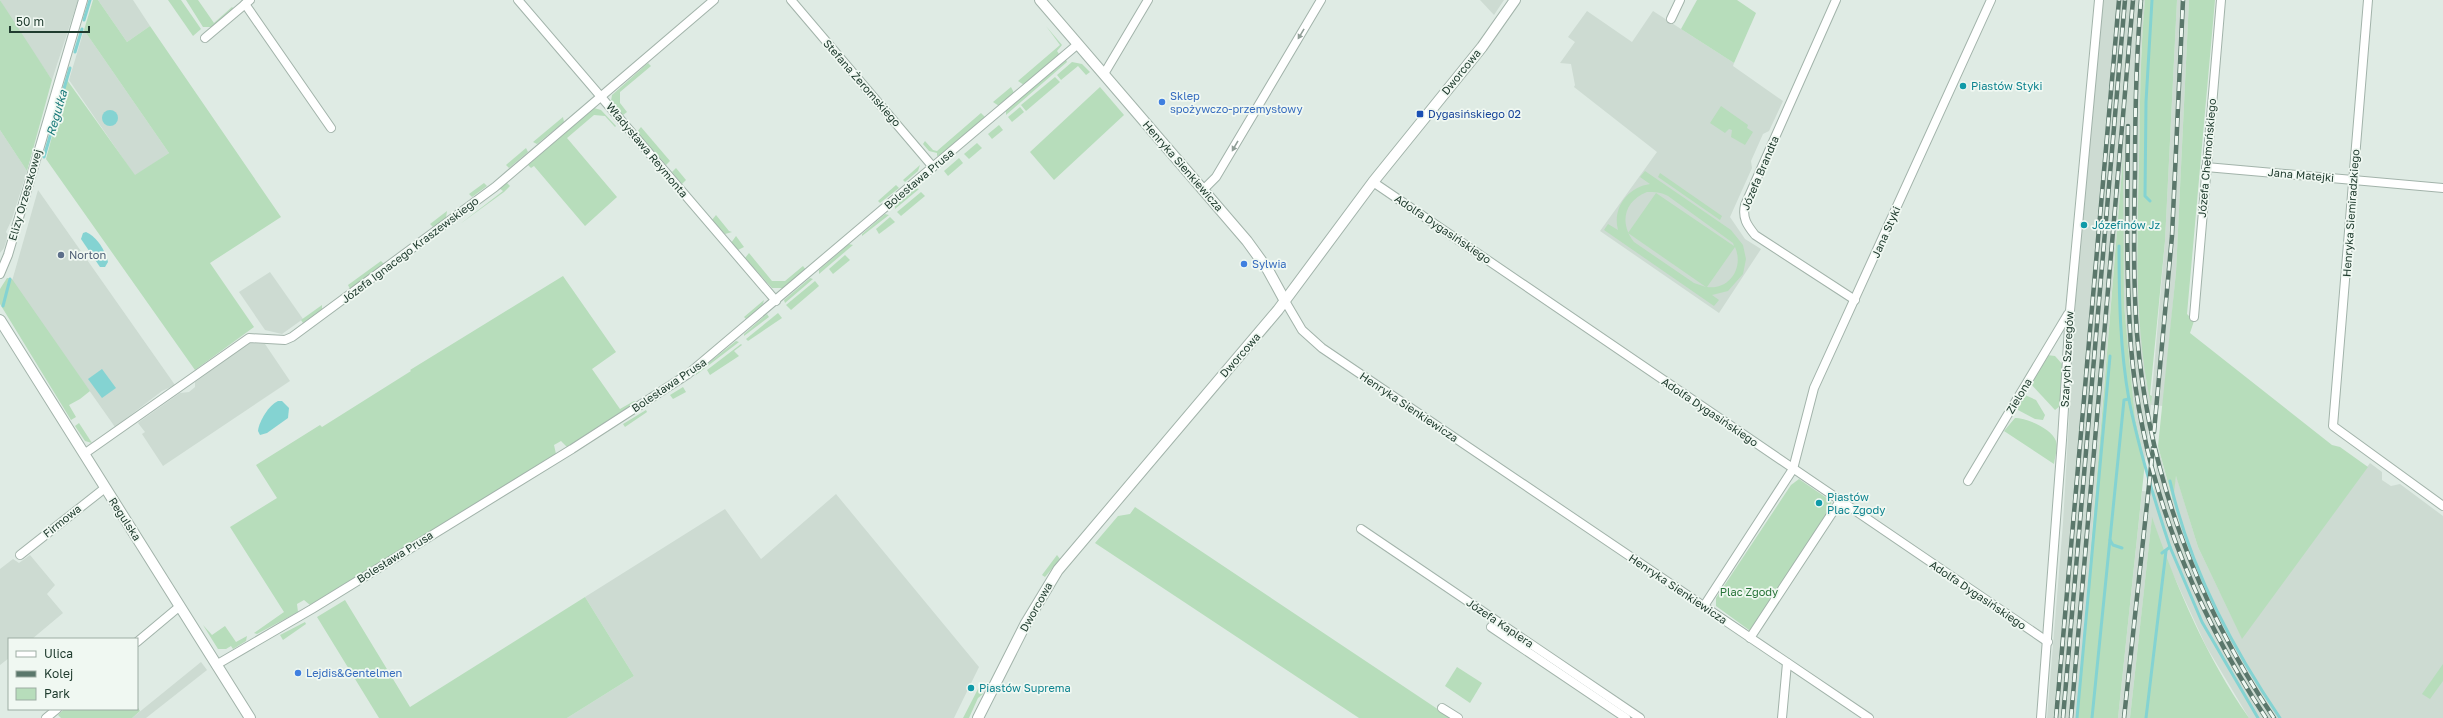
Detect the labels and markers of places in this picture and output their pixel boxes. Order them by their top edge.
place label: Piastów Styki [1971,79,2043,92]
marker: Piastów Styki [1958,81,1968,91]
place label: Sklep spożywczo-przemysłowy [1170,89,1303,115]
marker: Sklep spożywczo-przemysłowy [1157,97,1167,107]
place label: Dygasińskiego 02 [1428,107,1521,120]
marker: Dygasińskiego 02 [1415,109,1425,119]
place label: Józefinów Jz [2092,218,2161,231]
marker: Józefinów Jz [2079,220,2089,230]
place label: Norton [69,248,106,261]
marker: Norton [56,250,66,260]
place label: Sylwia [1252,257,1287,270]
marker: Sylwia [1239,259,1249,269]
place label: Piastów Plac Zgody [1827,490,1885,516]
marker: Piastów Plac Zgody [1814,498,1824,508]
place label: Lejdis&Gentelmen [306,666,402,679]
marker: Lejdis&Gentelmen [293,668,303,678]
place label: Piastów Suprema [979,681,1071,694]
marker: Piastów Suprema [966,683,976,693]

